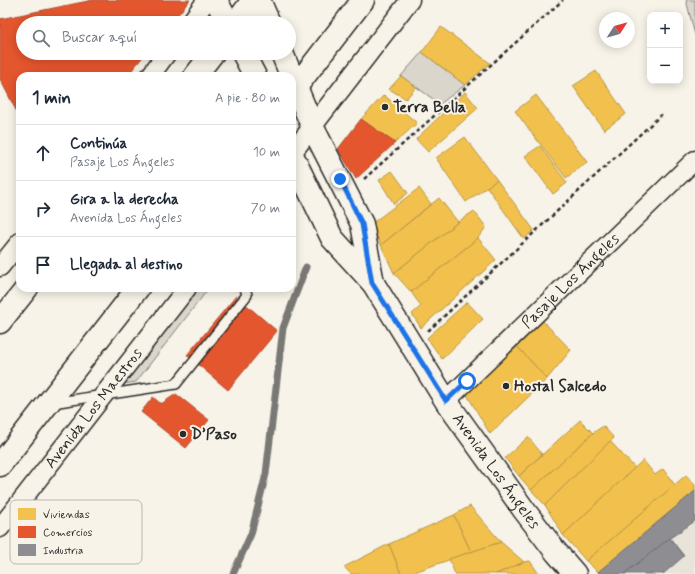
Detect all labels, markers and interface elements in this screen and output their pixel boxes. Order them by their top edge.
north arrow [599,12,635,48]
map controls [647,12,683,84]
button: + [647,12,683,48]
search box [16,16,296,60]
icon: search [30,27,52,49]
text: Buscar aquí [62,28,137,48]
button: − [647,48,683,84]
text: 1 min [32,87,71,109]
text: A pie · 80 m [215,90,280,107]
place label: Terra Bella [393,97,466,118]
marker: Terra Bella [380,102,390,112]
text: Continúa [70,134,127,154]
icon: ahead [32,142,54,164]
text: 10 m [253,144,280,161]
text: Pasaje Los Ángeles [70,154,174,171]
route end [331,170,349,188]
text: Gira a la derecha [70,190,179,210]
icon: right [32,198,54,220]
text: 70 m [251,200,280,217]
text: Avenida Los Ángeles [70,210,182,227]
street label: Pasaje Los Ángeles [517,228,624,333]
icon: arrive [32,254,54,276]
text: Llegada al destino [70,255,183,275]
street label: Avenida Los Maestros [40,344,147,473]
route start [458,372,476,390]
place label: Hostal Salcedo [514,376,607,397]
marker: Hostal Salcedo [501,381,511,391]
street label: Avenida Los Ángeles [448,409,545,533]
place label: D’Paso [191,424,237,445]
marker: D’Paso [178,429,188,439]
legend [10,500,142,564]
text: Viviendas [43,508,90,522]
text: Comercios [43,526,93,540]
text: Industria [43,544,83,558]

